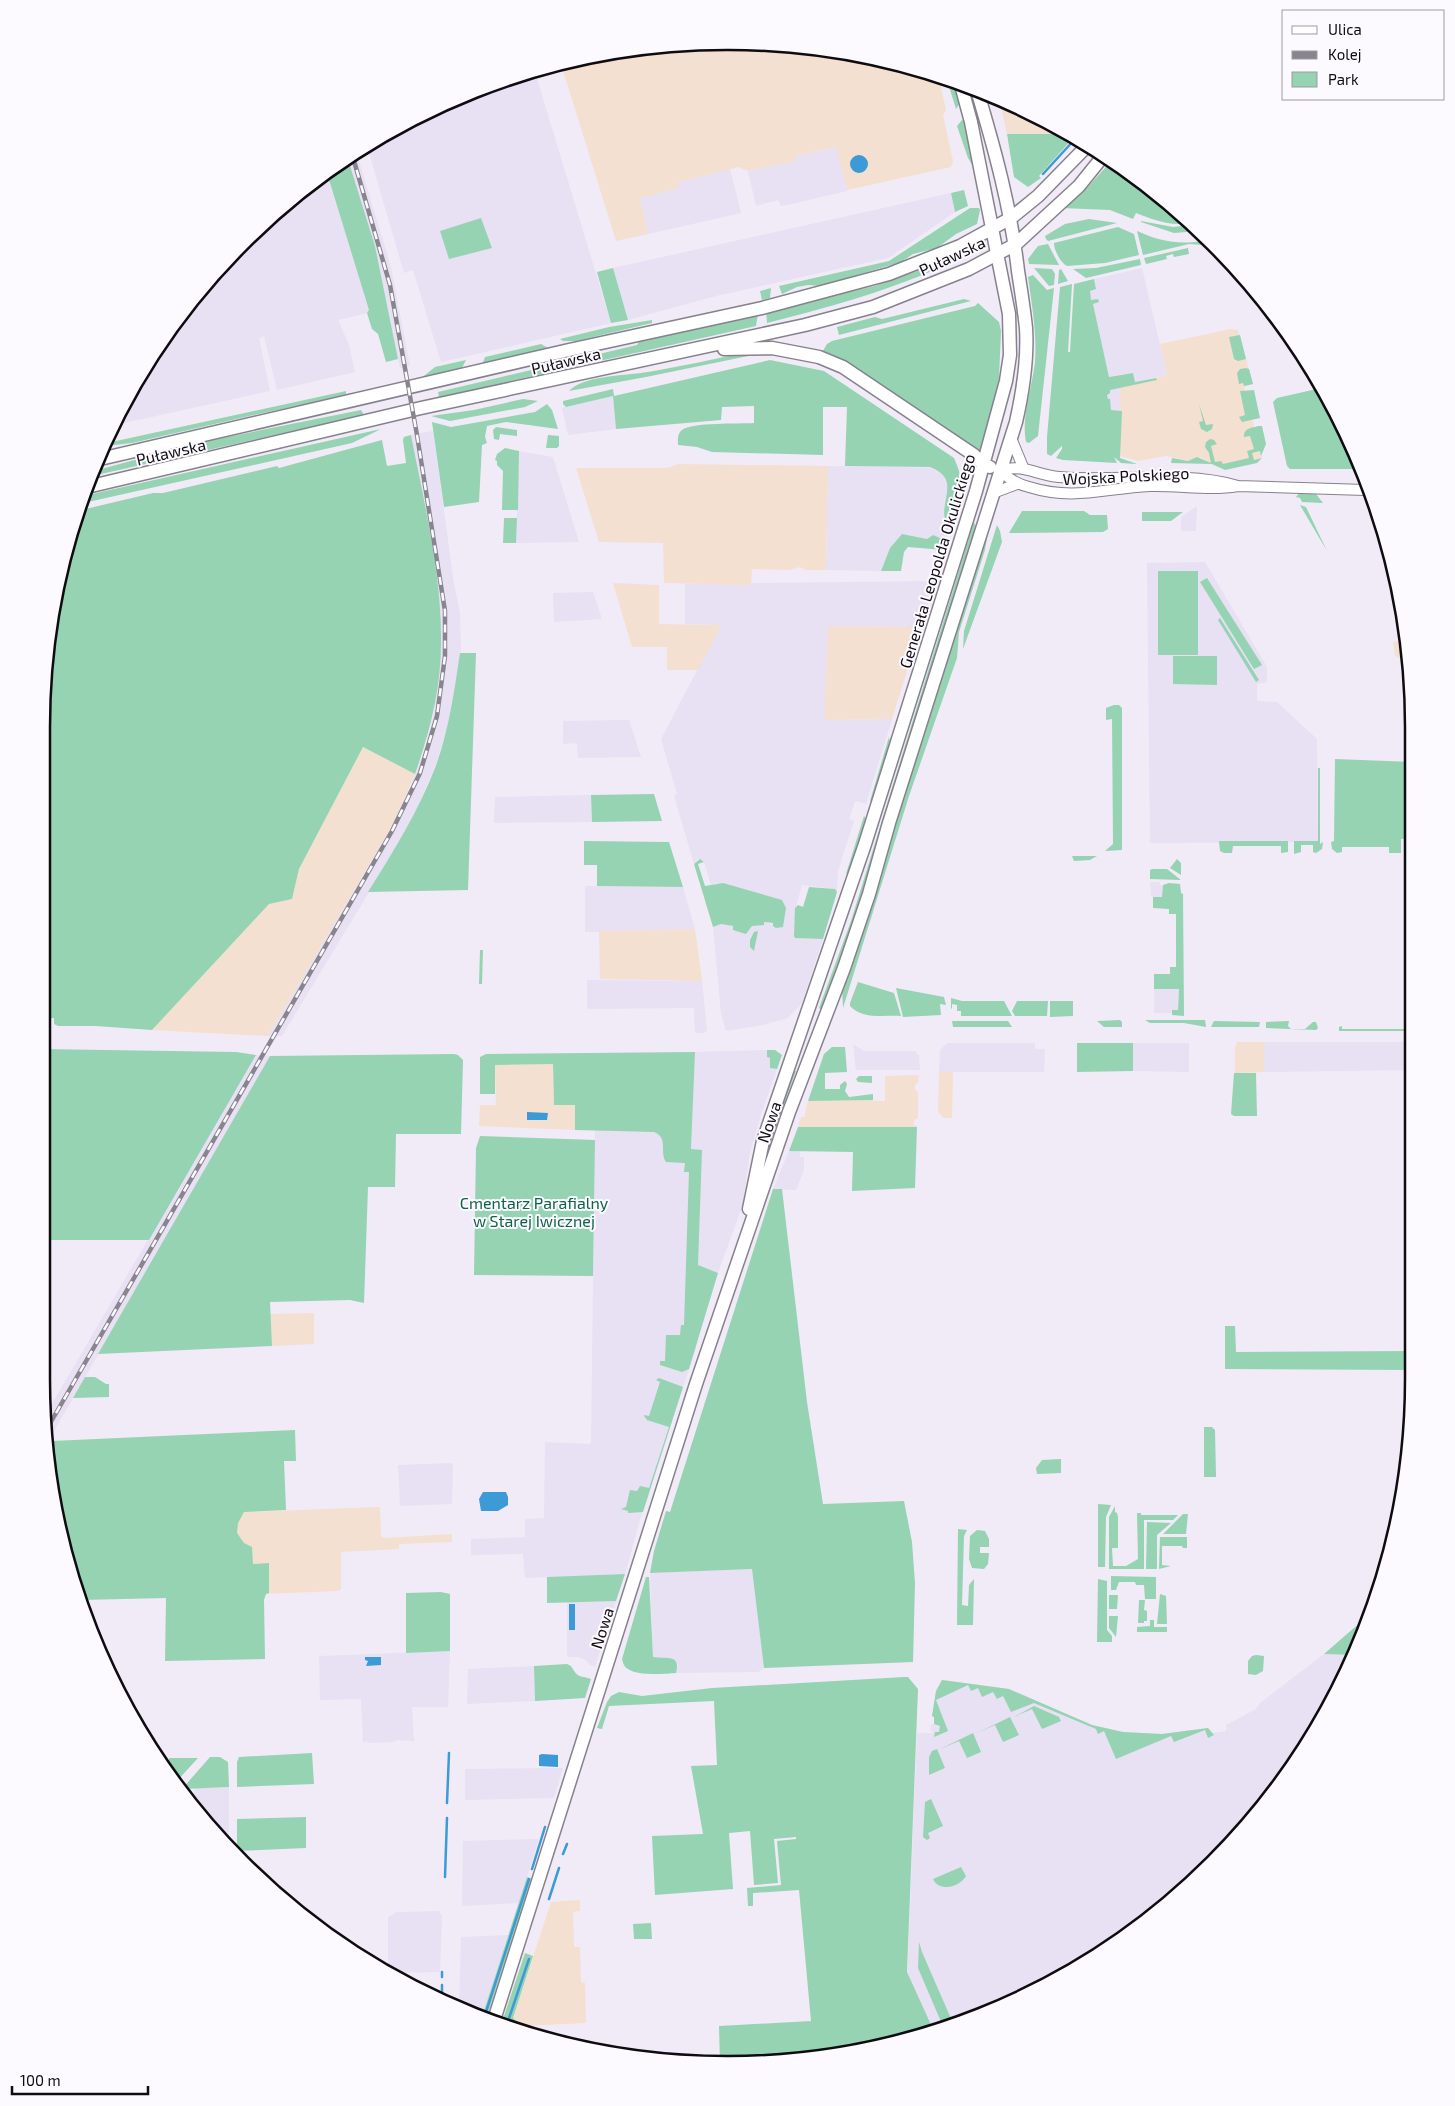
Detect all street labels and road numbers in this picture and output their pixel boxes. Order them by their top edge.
street label: Puławska [916,232,988,279]
street label: Puławska [529,343,603,378]
street label: Puławska [134,434,208,469]
street label: Generała Leopolda Okulickiego [895,451,978,670]
street label: Wojska Polskiego [1062,463,1190,489]
street label: Nowa [753,1099,784,1145]
street label: Nowa [586,1605,617,1651]

